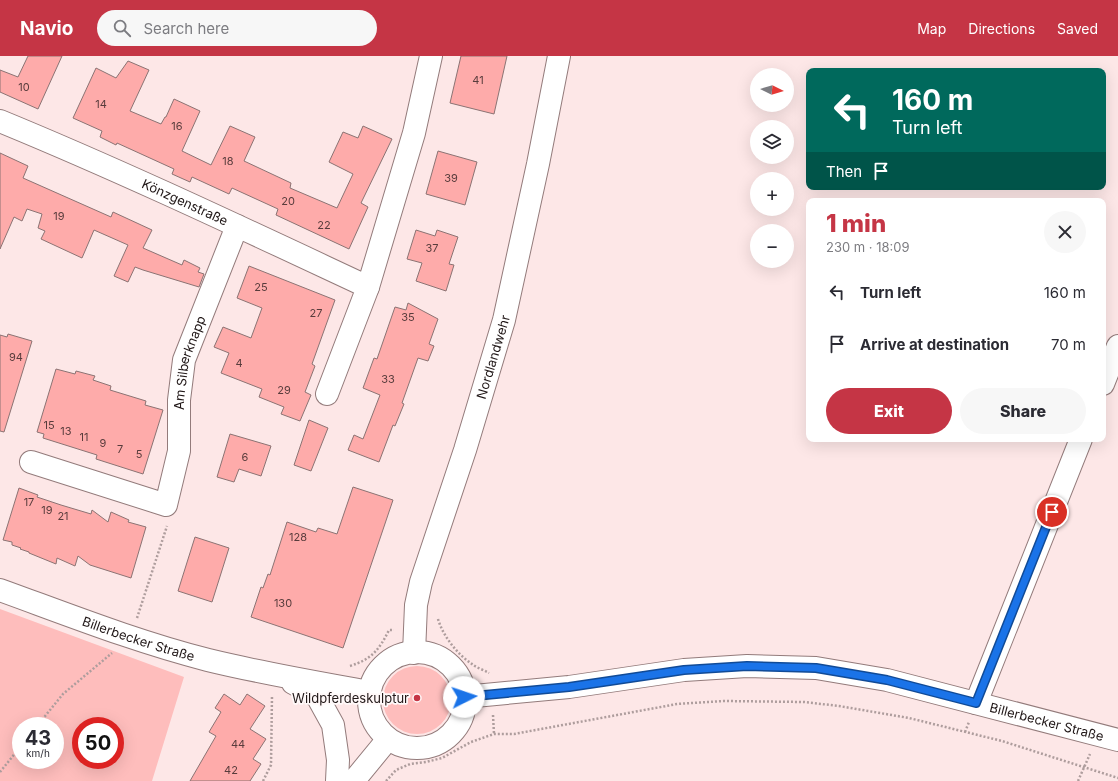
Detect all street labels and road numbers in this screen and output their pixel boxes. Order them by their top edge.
street label: Könzgenstraße [139,175,231,229]
street label: Am Silberknapp [171,313,209,410]
street label: Nordlandwehr [473,313,513,401]
street label: Billerbecker Straße [80,613,197,664]
street label: Billerbecker Straße [988,699,1106,744]

